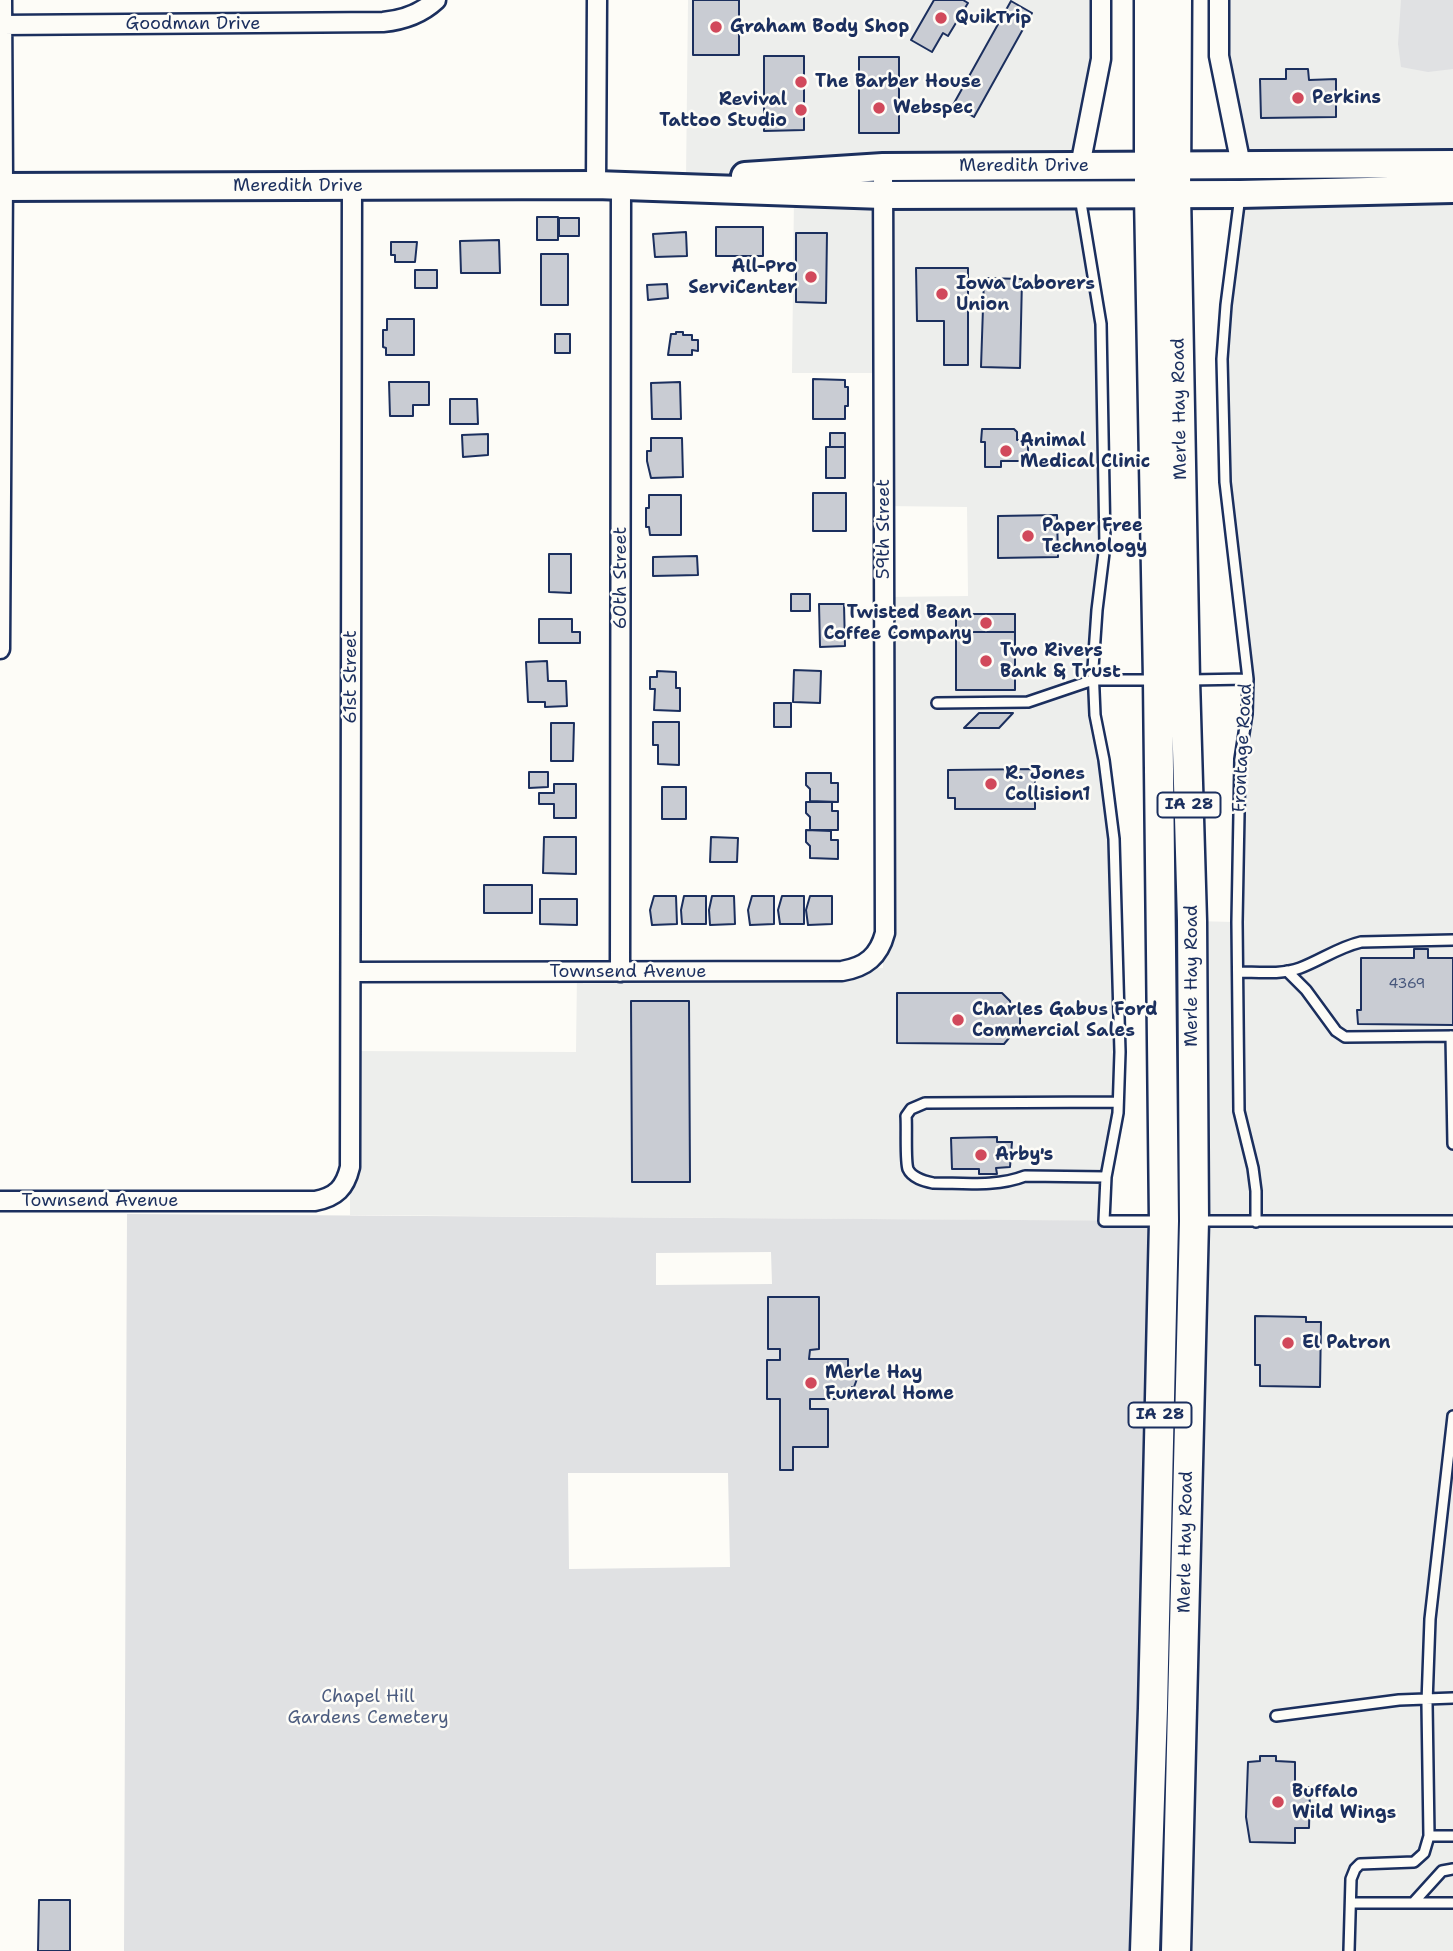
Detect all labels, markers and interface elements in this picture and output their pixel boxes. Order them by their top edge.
place label: QuikTrip [955,7,1031,29]
marker: QuikTrip [933,10,949,26]
street label: Goodman Drive [126,13,260,35]
place label: Graham Body Shop [730,16,909,38]
marker: Graham Body Shop [708,19,724,35]
place label: The Barber House [815,71,981,93]
marker: The Barber House [793,74,809,90]
place label: Perkins [1312,87,1381,109]
place label: Revival Tattoo Studio [659,89,787,132]
marker: Perkins [1290,90,1306,106]
place label: Webspec [893,97,973,119]
marker: Webspec [871,100,887,116]
marker: Revival Tattoo Studio [793,102,809,118]
street label: Meredith Drive [959,155,1089,177]
street label: Meredith Drive [233,175,363,197]
place label: All-Pro ServiCenter [688,256,797,298]
marker: All-Pro ServiCenter [803,269,819,285]
place label: Iowa Laborers Union [956,273,1095,316]
marker: Iowa Laborers Union [934,286,950,302]
street label: Merle Hay Road [1168,338,1192,480]
place label: Animal Medical Clinic [1020,430,1150,472]
marker: Animal Medical Clinic [998,443,1014,459]
street label: 59th Street [873,479,895,579]
place label: Paper Free Technology [1042,515,1147,558]
street label: 60th Street [610,527,632,629]
marker: Paper Free Technology [1020,528,1036,544]
place label: Twisted Bean Coffee Company [824,602,972,644]
marker: Twisted Bean Coffee Company [978,615,994,631]
street label: 61st Street [340,630,362,724]
place label: Two Rivers Bank & Trust [1000,640,1121,682]
marker: Two Rivers Bank & Trust [978,653,994,669]
street label: Frontage Road [1229,683,1257,813]
place label: R. Jones Collision1 [1005,763,1091,806]
marker: R. Jones Collision1 [983,776,999,792]
road number: IA 28 [1158,792,1220,818]
street label: Merle Hay Road [1181,905,1203,1047]
street label: Townsend Avenue [550,961,706,983]
house number: 4369 [1389,976,1425,992]
place label: Charles Gabus Ford Commercial Sales [972,999,1158,1042]
marker: Charles Gabus Ford Commercial Sales [950,1012,966,1028]
place label: Arby's [995,1144,1053,1166]
marker: Arby's [973,1147,989,1163]
street label: Townsend Avenue [22,1190,178,1212]
place label: El Patron [1302,1332,1391,1354]
marker: El Patron [1280,1335,1296,1351]
place label: Merle Hay Funeral Home [825,1362,954,1404]
marker: Merle Hay Funeral Home [803,1375,819,1391]
road number: IA 28 [1128,1402,1192,1428]
street label: Merle Hay Road [1174,1471,1198,1613]
park label: Chapel Hill Gardens Cemetery [287,1686,449,1728]
place label: Buffalo Wild Wings [1292,1781,1396,1824]
marker: Buffalo Wild Wings [1270,1794,1286,1810]

